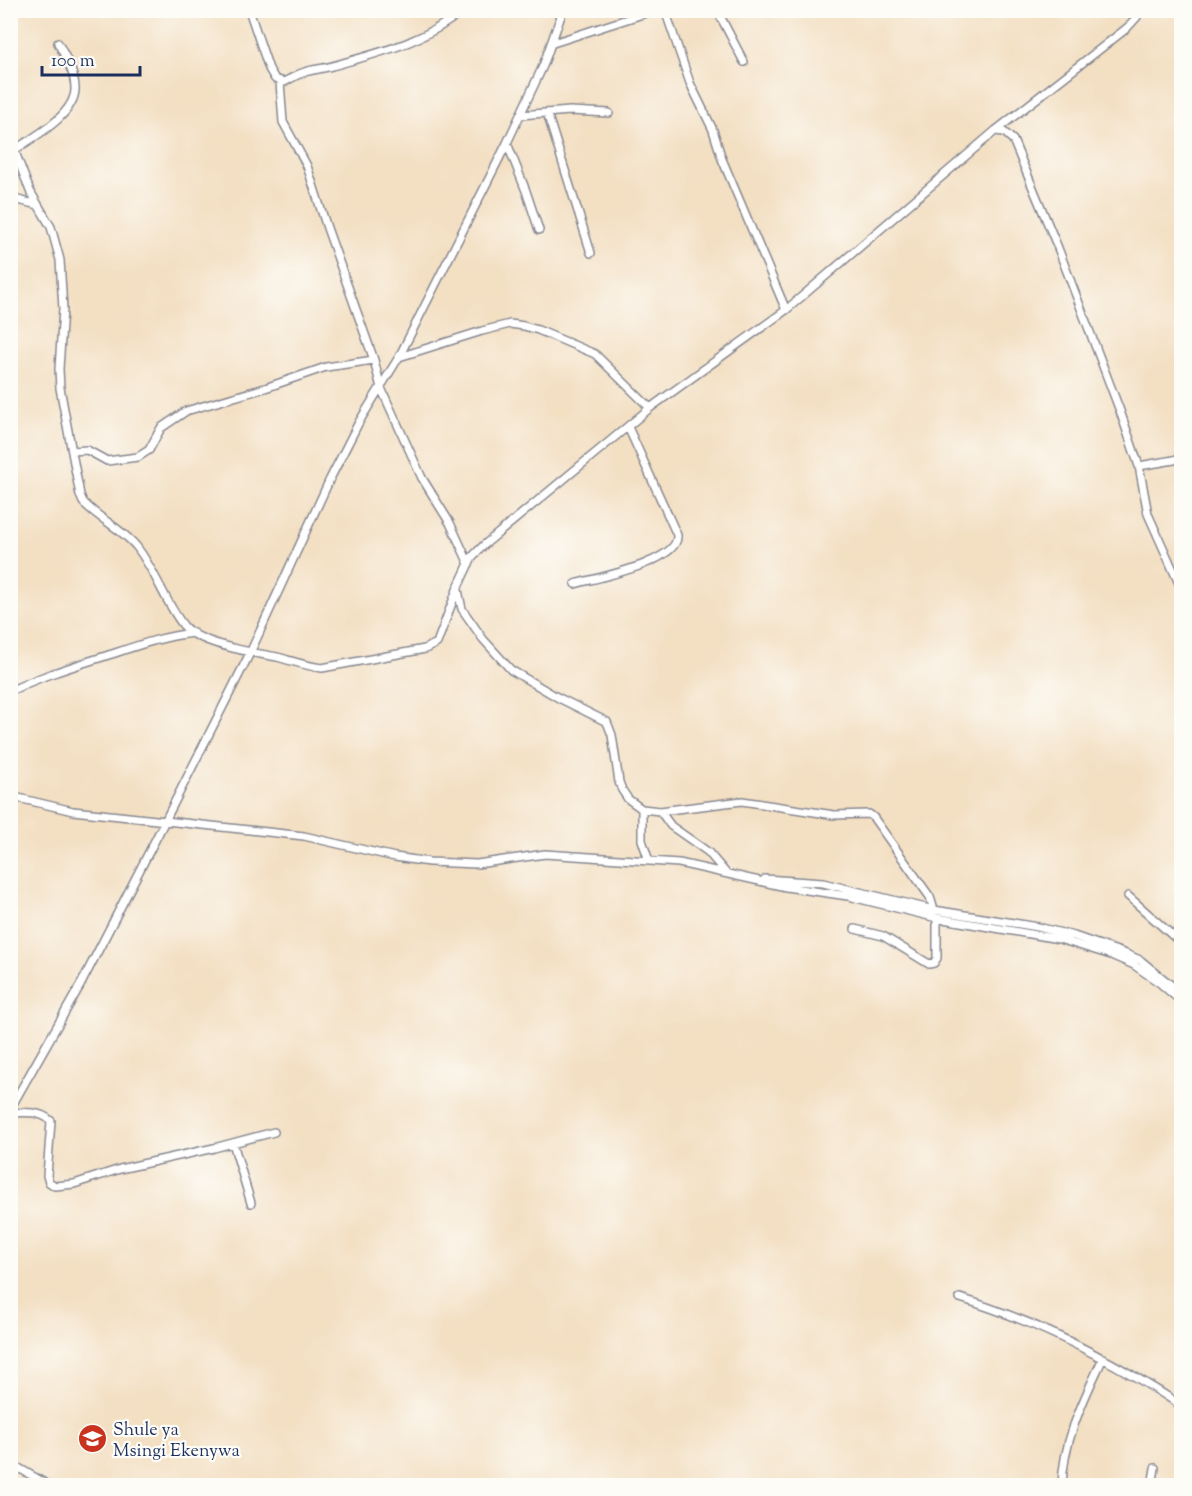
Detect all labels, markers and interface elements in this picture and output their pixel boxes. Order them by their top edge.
scale bar [42,39,140,77]
text: 100 m [51,49,95,75]
place label: Shule ya Msingi Ekenywa [113,1418,240,1465]
school or university icon: Shule ya Msingi Ekenywa [76,1423,108,1455]

